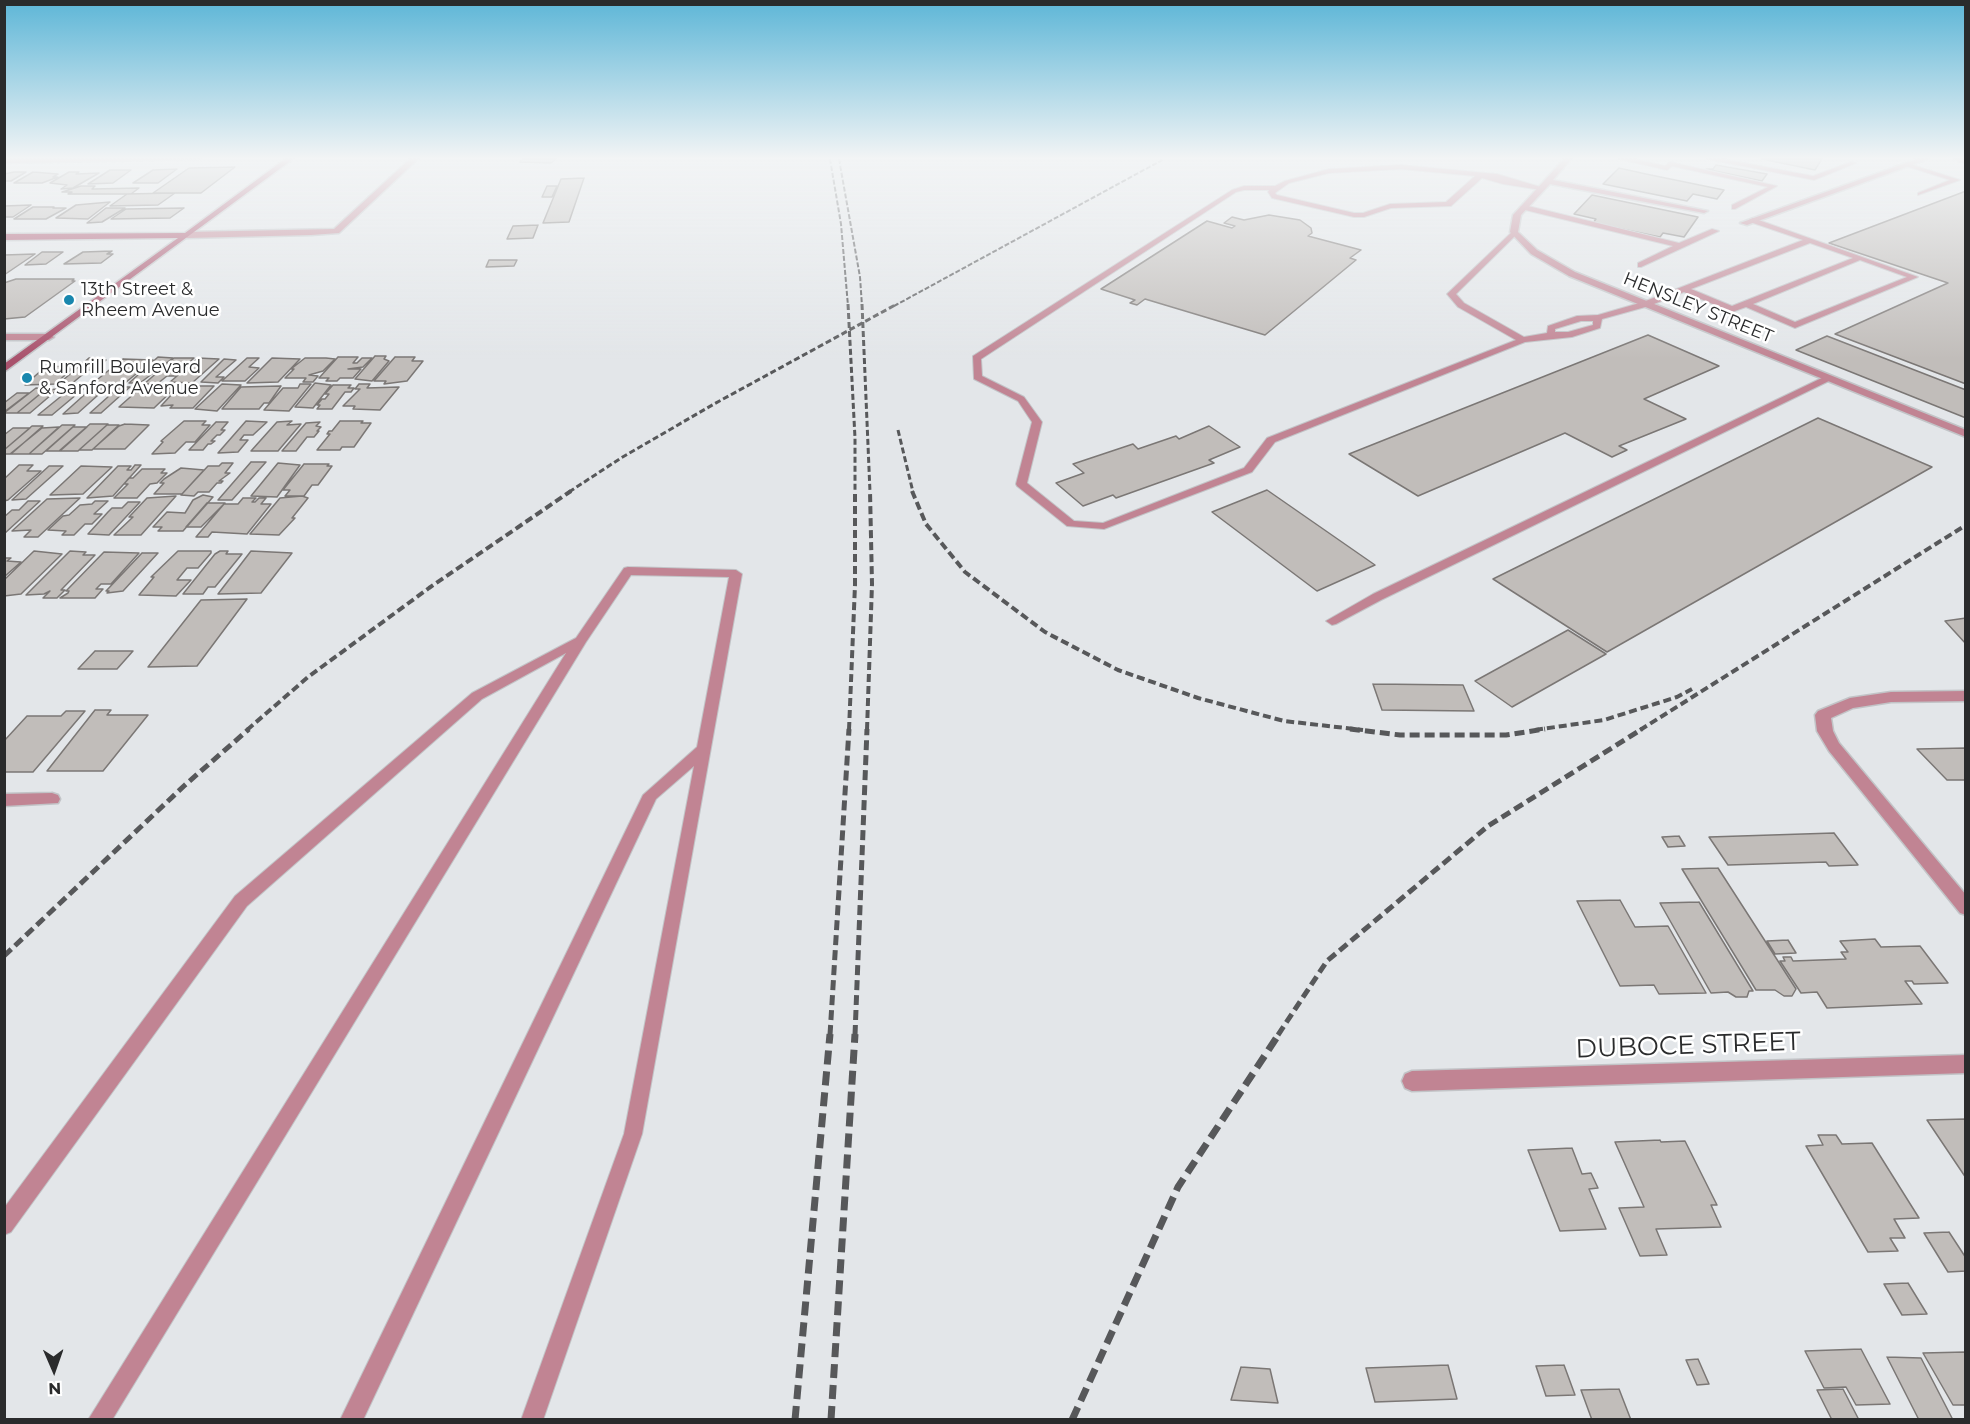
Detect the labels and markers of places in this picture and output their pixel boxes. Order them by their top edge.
place label: 13th Street & Rheem Avenue [81,279,220,322]
marker: 13th Street & Rheem Avenue [62,293,76,307]
place label: Rumrill Boulevard & Sanford Avenue [39,357,201,400]
marker: Rumrill Boulevard & Sanford Avenue [20,371,34,385]

